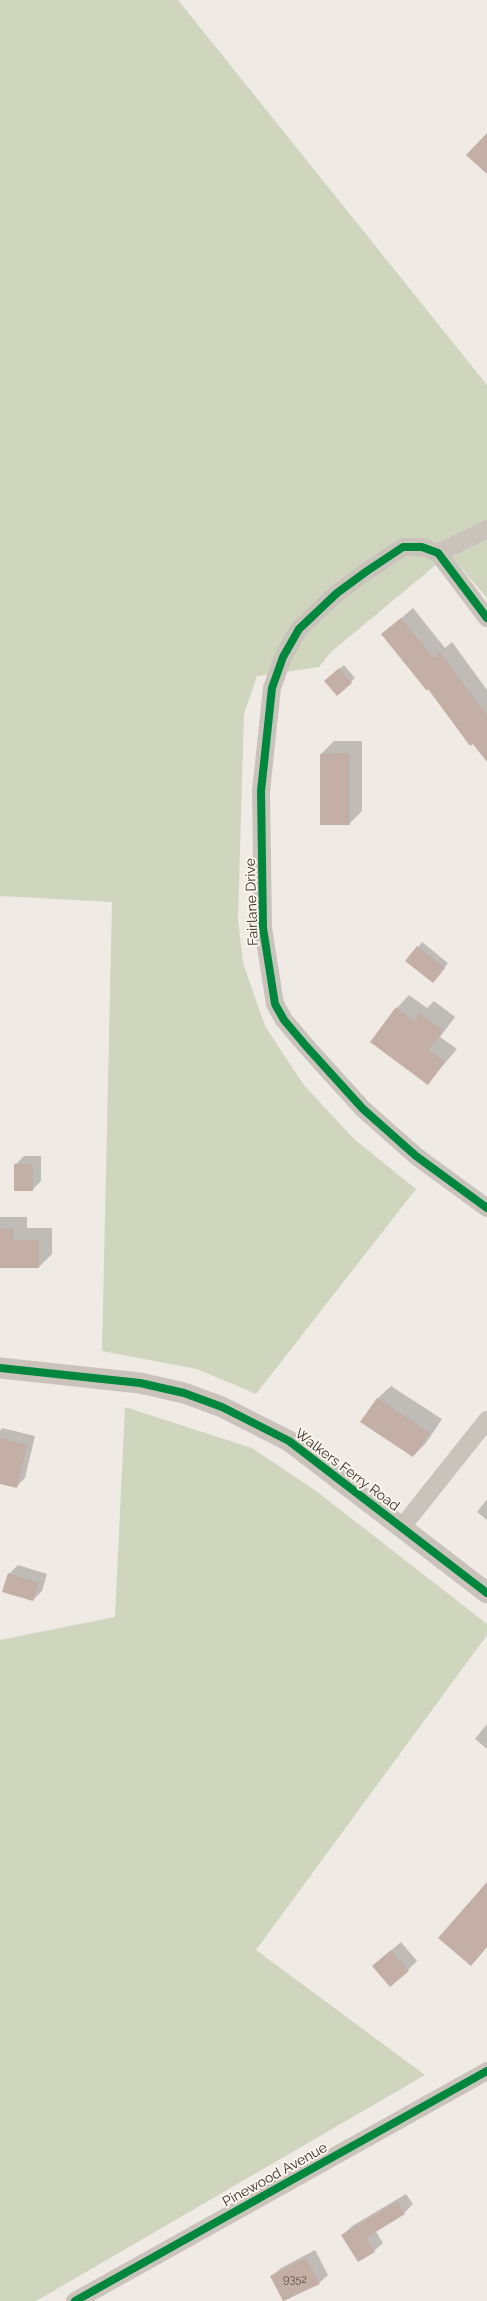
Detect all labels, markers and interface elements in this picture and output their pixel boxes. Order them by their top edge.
street label: Fairlane Drive [242,858,262,946]
street label: Walkers Ferry Road [291,1425,403,1515]
street label: Pinewood Avenue [220,2139,330,2211]
house number: 9352 [283,2273,307,2287]

